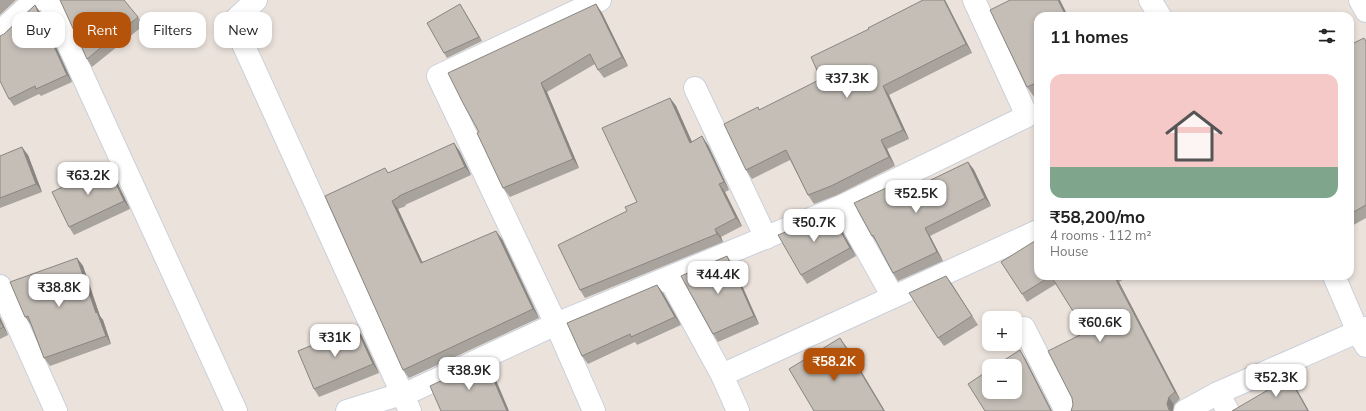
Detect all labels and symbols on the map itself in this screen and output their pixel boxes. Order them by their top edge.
pin: ₹37.3K [814,65,880,99]
pin: ₹63.2K [55,162,121,196]
pin: ₹52.5K [883,180,949,214]
pin: ₹50.7K [781,209,847,243]
pin: ₹44.4K [685,261,751,295]
pin: ₹38.8K [26,274,92,308]
pin: ₹60.6K [1067,309,1133,343]
pin: ₹31K [311,324,359,358]
pin: ₹58.2K [801,348,867,382]
pin: ₹38.9K [436,357,502,391]
pin: ₹52.3K [1243,364,1309,398]

